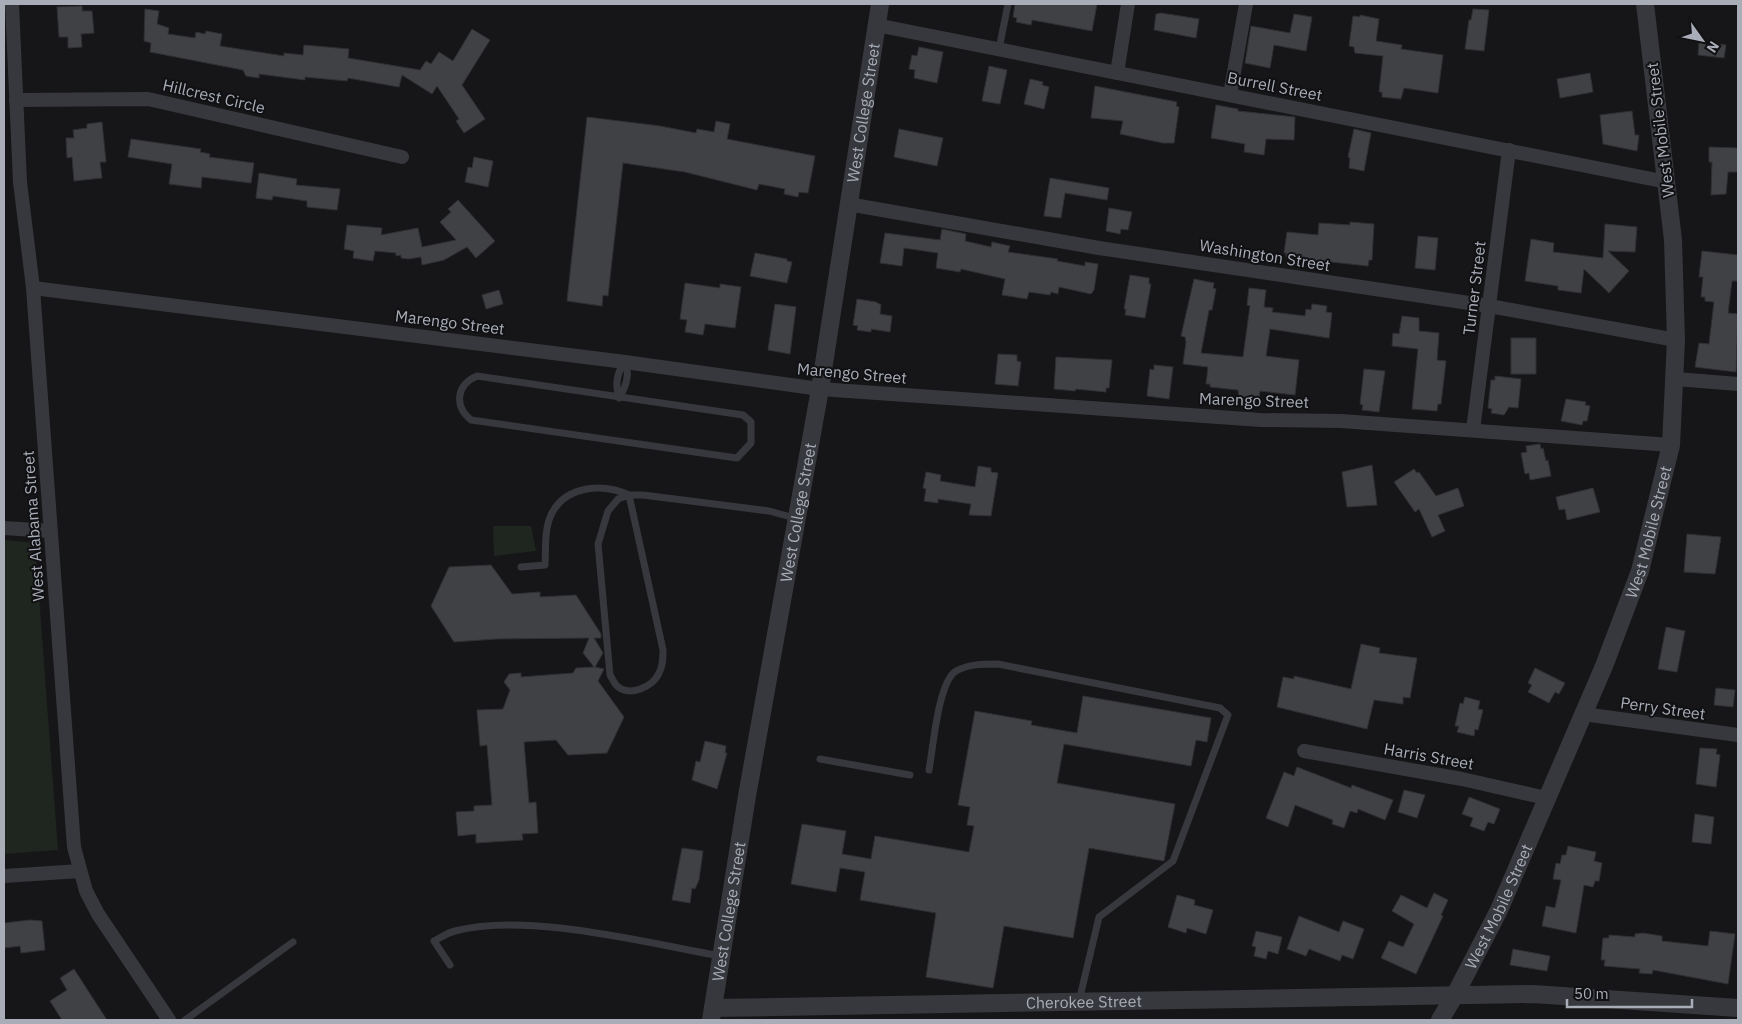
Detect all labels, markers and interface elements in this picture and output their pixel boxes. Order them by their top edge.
north arrow [1677,15,1727,65]
text: N [1703,38,1723,56]
street label: West College Street [842,41,884,184]
street label: West Mobile Street [1642,61,1678,199]
street label: Burrell Street [1226,67,1324,105]
street label: Hillcrest Circle [161,74,267,118]
street label: Washington Street [1198,235,1332,275]
street label: Turner Street [1458,240,1490,336]
street label: Marengo Street [394,305,506,339]
street label: Marengo Street [796,358,908,388]
street label: Marengo Street [1199,388,1309,412]
street label: West College Street [776,441,820,584]
street label: West Alabama Street [18,450,48,602]
street label: West Mobile Street [1621,464,1675,601]
street label: Perry Street [1619,692,1707,724]
street label: Harris Street [1382,738,1476,774]
street label: West College Street [707,840,750,983]
street label: West Mobile Street [1460,841,1536,972]
scale bar [1567,976,1692,1008]
text: 50 m [1574,984,1609,1003]
street label: Cherokee Street [1026,991,1142,1013]

